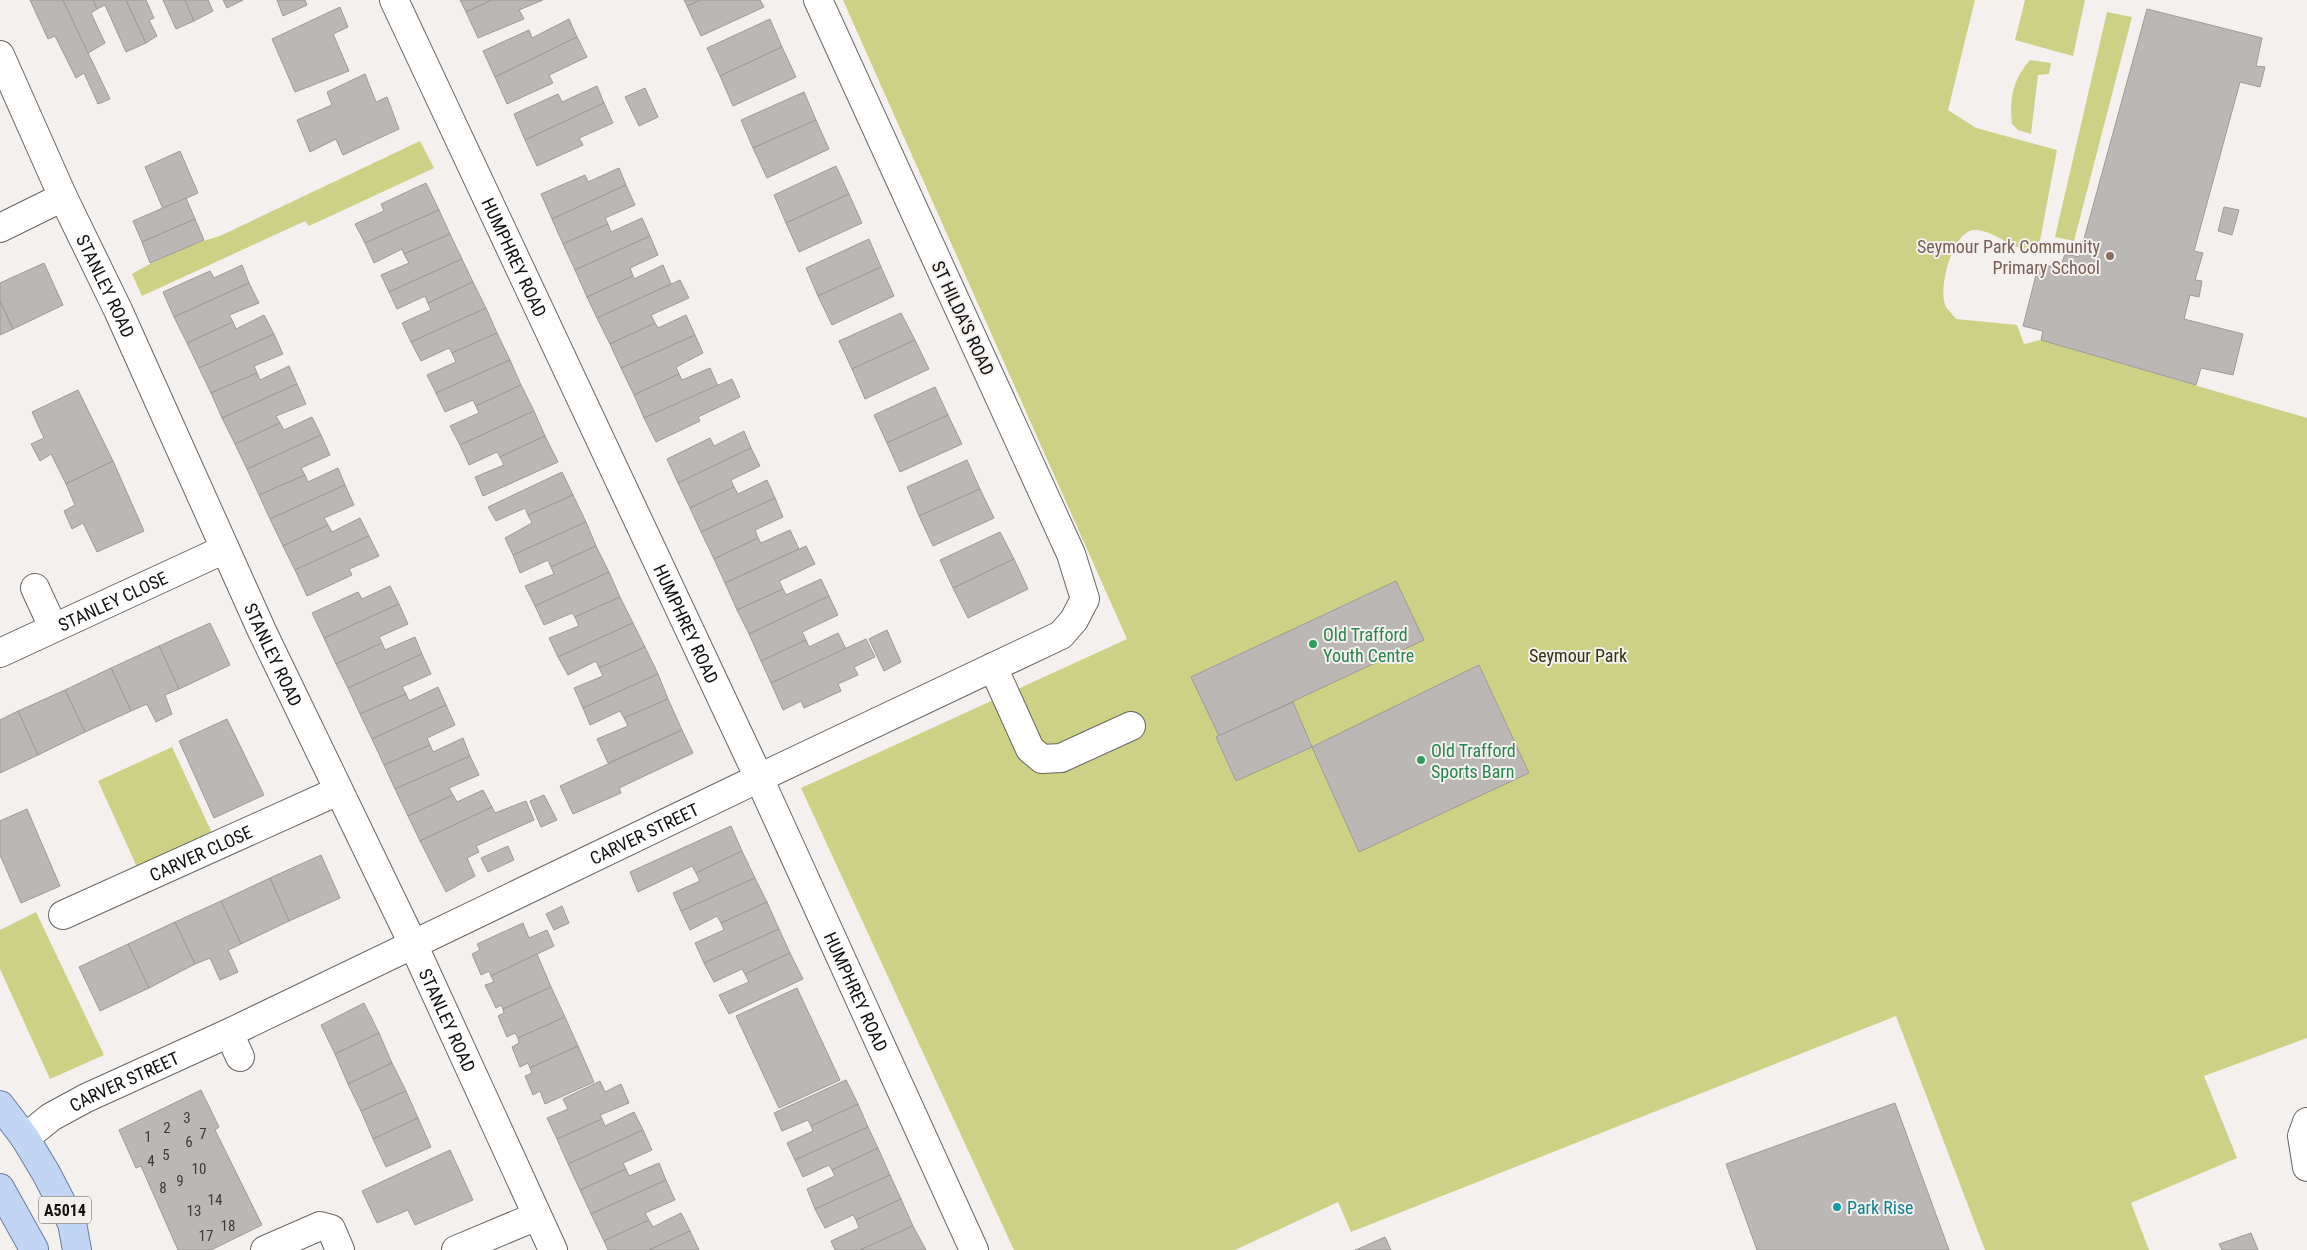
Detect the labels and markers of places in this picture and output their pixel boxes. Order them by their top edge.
place label: Seymour Park Community Primary School [1917,236,2100,278]
marker: Seymour Park Community Primary School [2104,250,2116,262]
place label: Old Trafford Youth Centre [1323,624,1414,666]
marker: Old Trafford Youth Centre [1307,638,1319,650]
place label: Old Trafford Sports Barn [1431,740,1516,782]
marker: Old Trafford Sports Barn [1415,754,1427,766]
place label: Park Rise [1847,1197,1914,1218]
marker: Park Rise [1831,1201,1843,1213]

